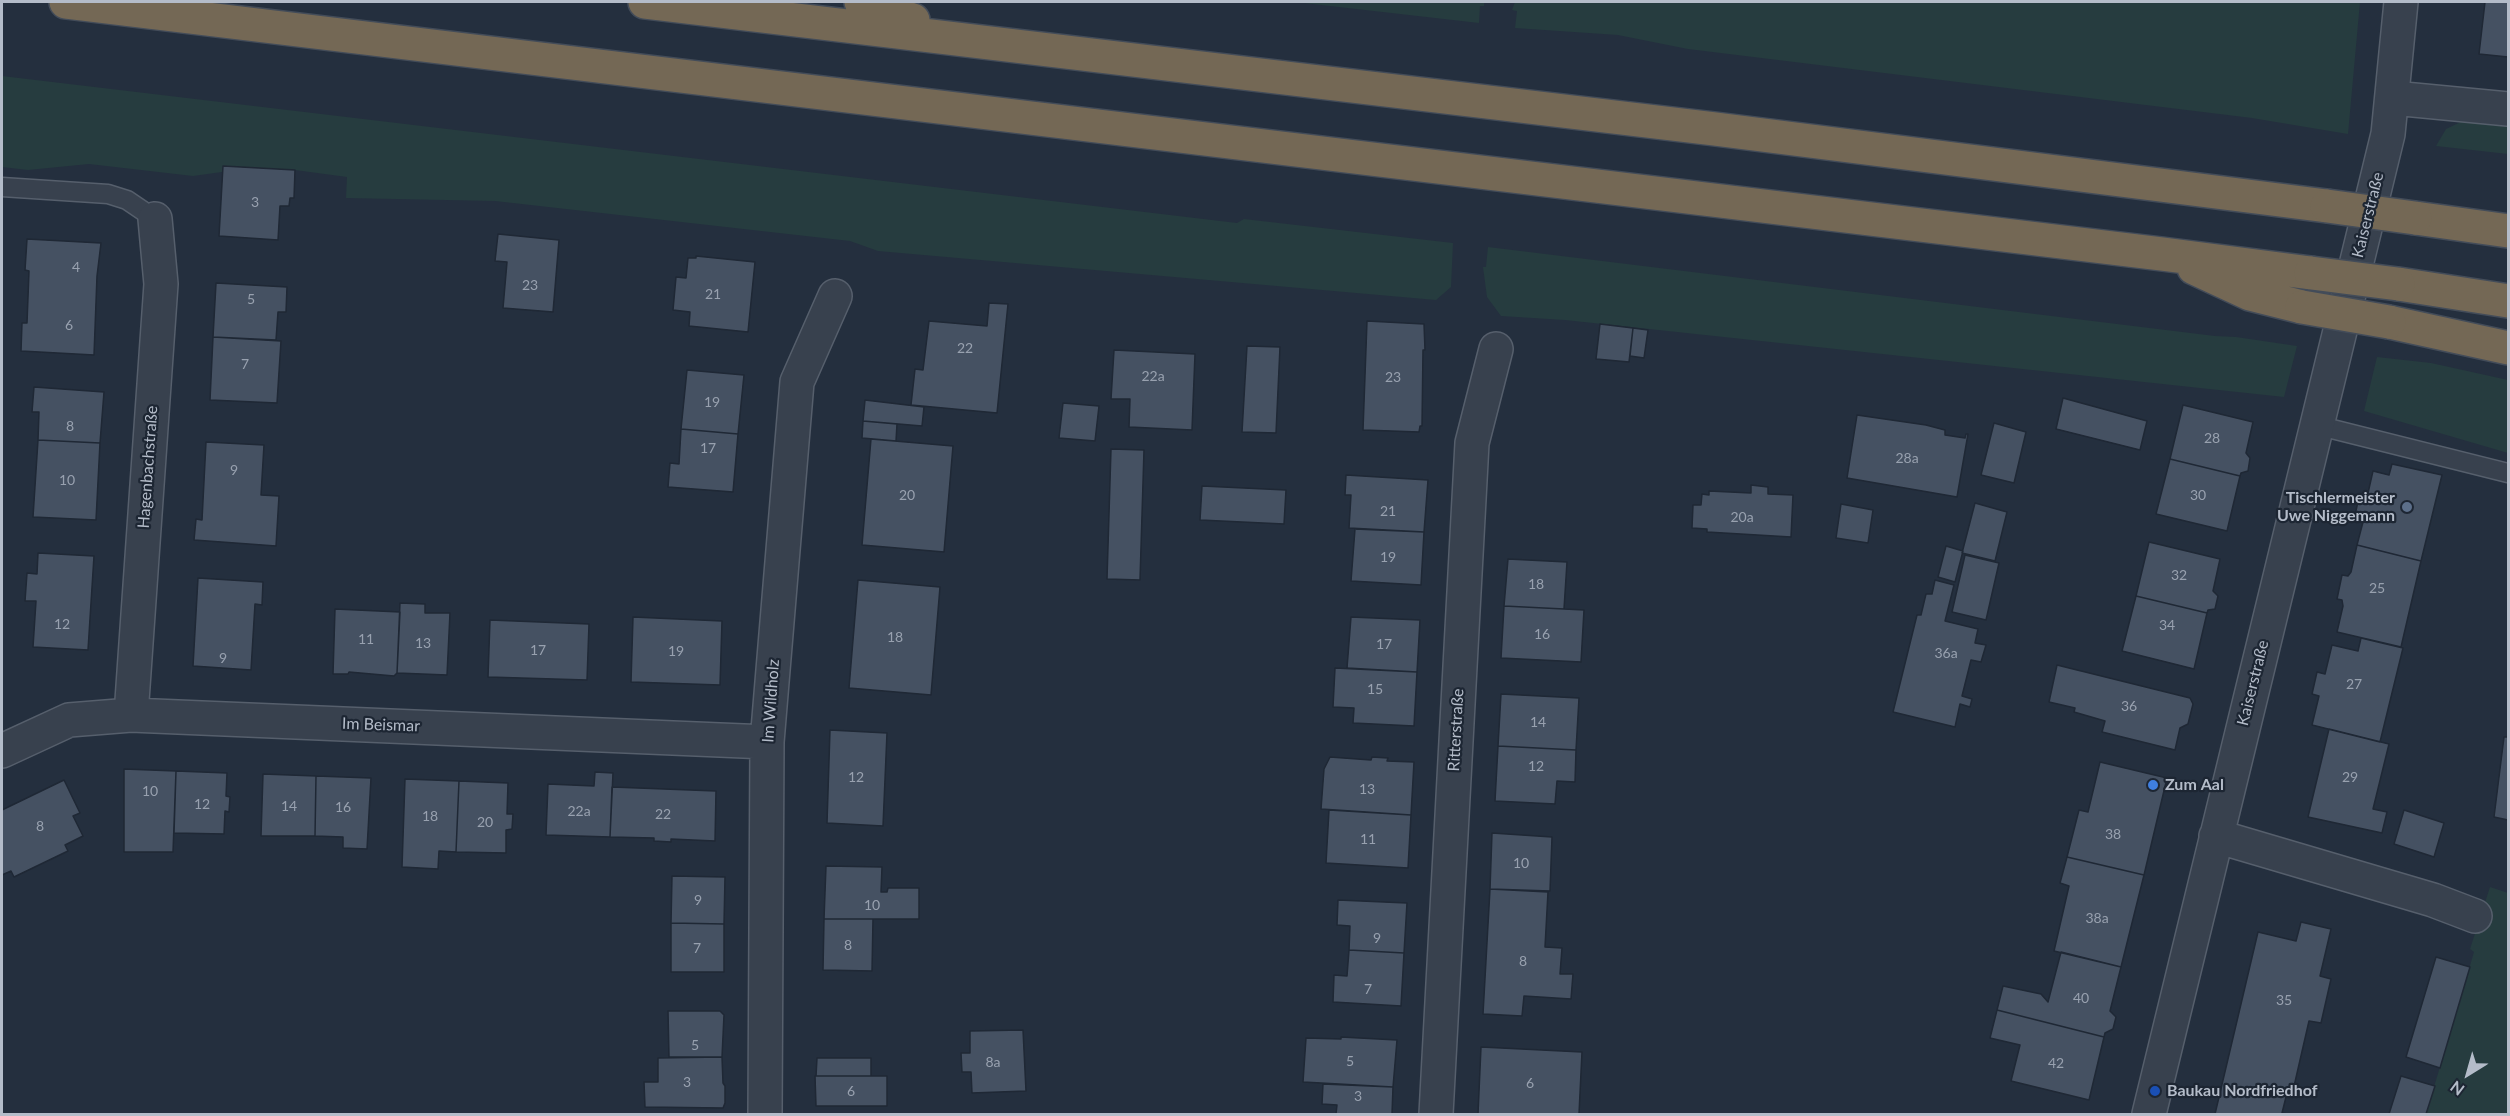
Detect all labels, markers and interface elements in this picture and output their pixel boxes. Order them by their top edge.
street label: Kaiserstraße [2348,170,2388,260]
house number: 3 [251,194,259,210]
house number: 4 [72,259,80,275]
house number: 23 [522,277,538,293]
house number: 21 [705,286,721,302]
house number: 5 [247,291,255,307]
house number: 6 [65,317,73,333]
house number: 22 [957,340,973,356]
house number: 7 [241,356,249,372]
house number: 22a [1141,368,1165,384]
house number: 23 [1385,369,1401,385]
house number: 19 [704,394,720,410]
street label: Hagenbachstraße [134,405,162,529]
house number: 8 [66,418,74,434]
house number: 28 [2204,430,2220,446]
house number: 17 [700,440,716,456]
house number: 28a [1895,450,1919,466]
house number: 9 [230,462,238,478]
house number: 10 [59,472,75,488]
house number: 20 [899,487,915,503]
house number: 30 [2190,487,2206,503]
place label: Tischlermeister Uwe Niggemann [2277,488,2395,526]
marker: Tischlermeister Uwe Niggemann [2400,500,2414,514]
house number: 21 [1380,503,1396,519]
house number: 20a [1730,509,1754,525]
house number: 19 [1380,549,1396,565]
house number: 32 [2171,567,2187,583]
house number: 18 [1528,576,1544,592]
house number: 25 [2369,580,2385,596]
house number: 12 [54,616,70,632]
house number: 34 [2159,617,2175,633]
house number: 16 [1534,626,1550,642]
house number: 18 [887,629,903,645]
house number: 11 [358,631,374,647]
house number: 13 [415,635,431,651]
house number: 17 [1376,636,1392,652]
street label: Kaiserstraße [2233,638,2273,728]
house number: 17 [530,642,546,658]
house number: 19 [668,643,684,659]
house number: 36a [1934,645,1958,661]
house number: 9 [219,650,227,666]
street label: Im Wildholz [759,659,783,743]
house number: 27 [2346,676,2362,692]
house number: 15 [1367,681,1383,697]
street label: Ritterstraße [1444,688,1468,772]
house number: 36 [2121,698,2137,714]
street label: Im Beismar [342,714,420,736]
house number: 14 [1530,714,1546,730]
house number: 12 [1528,758,1544,774]
house number: 12 [848,769,864,785]
house number: 29 [2342,769,2358,785]
place label: Zum Aal [2165,775,2224,795]
marker: Zum Aal [2146,778,2160,792]
house number: 13 [1359,781,1375,797]
house number: 10 [142,783,158,799]
house number: 12 [194,796,210,812]
house number: 14 [281,798,297,814]
house number: 16 [335,799,351,815]
house number: 22a [567,803,591,819]
house number: 22 [655,806,671,822]
house number: 18 [422,808,438,824]
house number: 20 [477,814,493,830]
house number: 8 [36,818,44,834]
house number: 38 [2105,826,2121,842]
house number: 11 [1360,831,1376,847]
house number: 10 [1513,855,1529,871]
house number: 9 [694,892,702,908]
house number: 10 [864,897,880,913]
house number: 38a [2085,910,2109,926]
house number: 9 [1373,930,1381,946]
house number: 8 [844,937,852,953]
house number: 7 [693,940,701,956]
house number: 8 [1519,953,1527,969]
house number: 7 [1364,981,1372,997]
house number: 40 [2073,990,2089,1006]
house number: 35 [2276,992,2292,1008]
house number: 5 [691,1037,699,1053]
north arrow [2438,1044,2498,1104]
house number: 5 [1346,1053,1354,1069]
house number: 8a [985,1054,1001,1070]
house number: 42 [2048,1055,2064,1071]
house number: 3 [683,1074,691,1090]
house number: 6 [1526,1075,1534,1091]
text: N [2446,1077,2468,1100]
place label: Baukau Nordfriedhof [2167,1081,2317,1101]
house number: 6 [847,1083,855,1099]
marker: Baukau Nordfriedhof [2148,1084,2162,1098]
house number: 3 [1354,1088,1362,1104]

